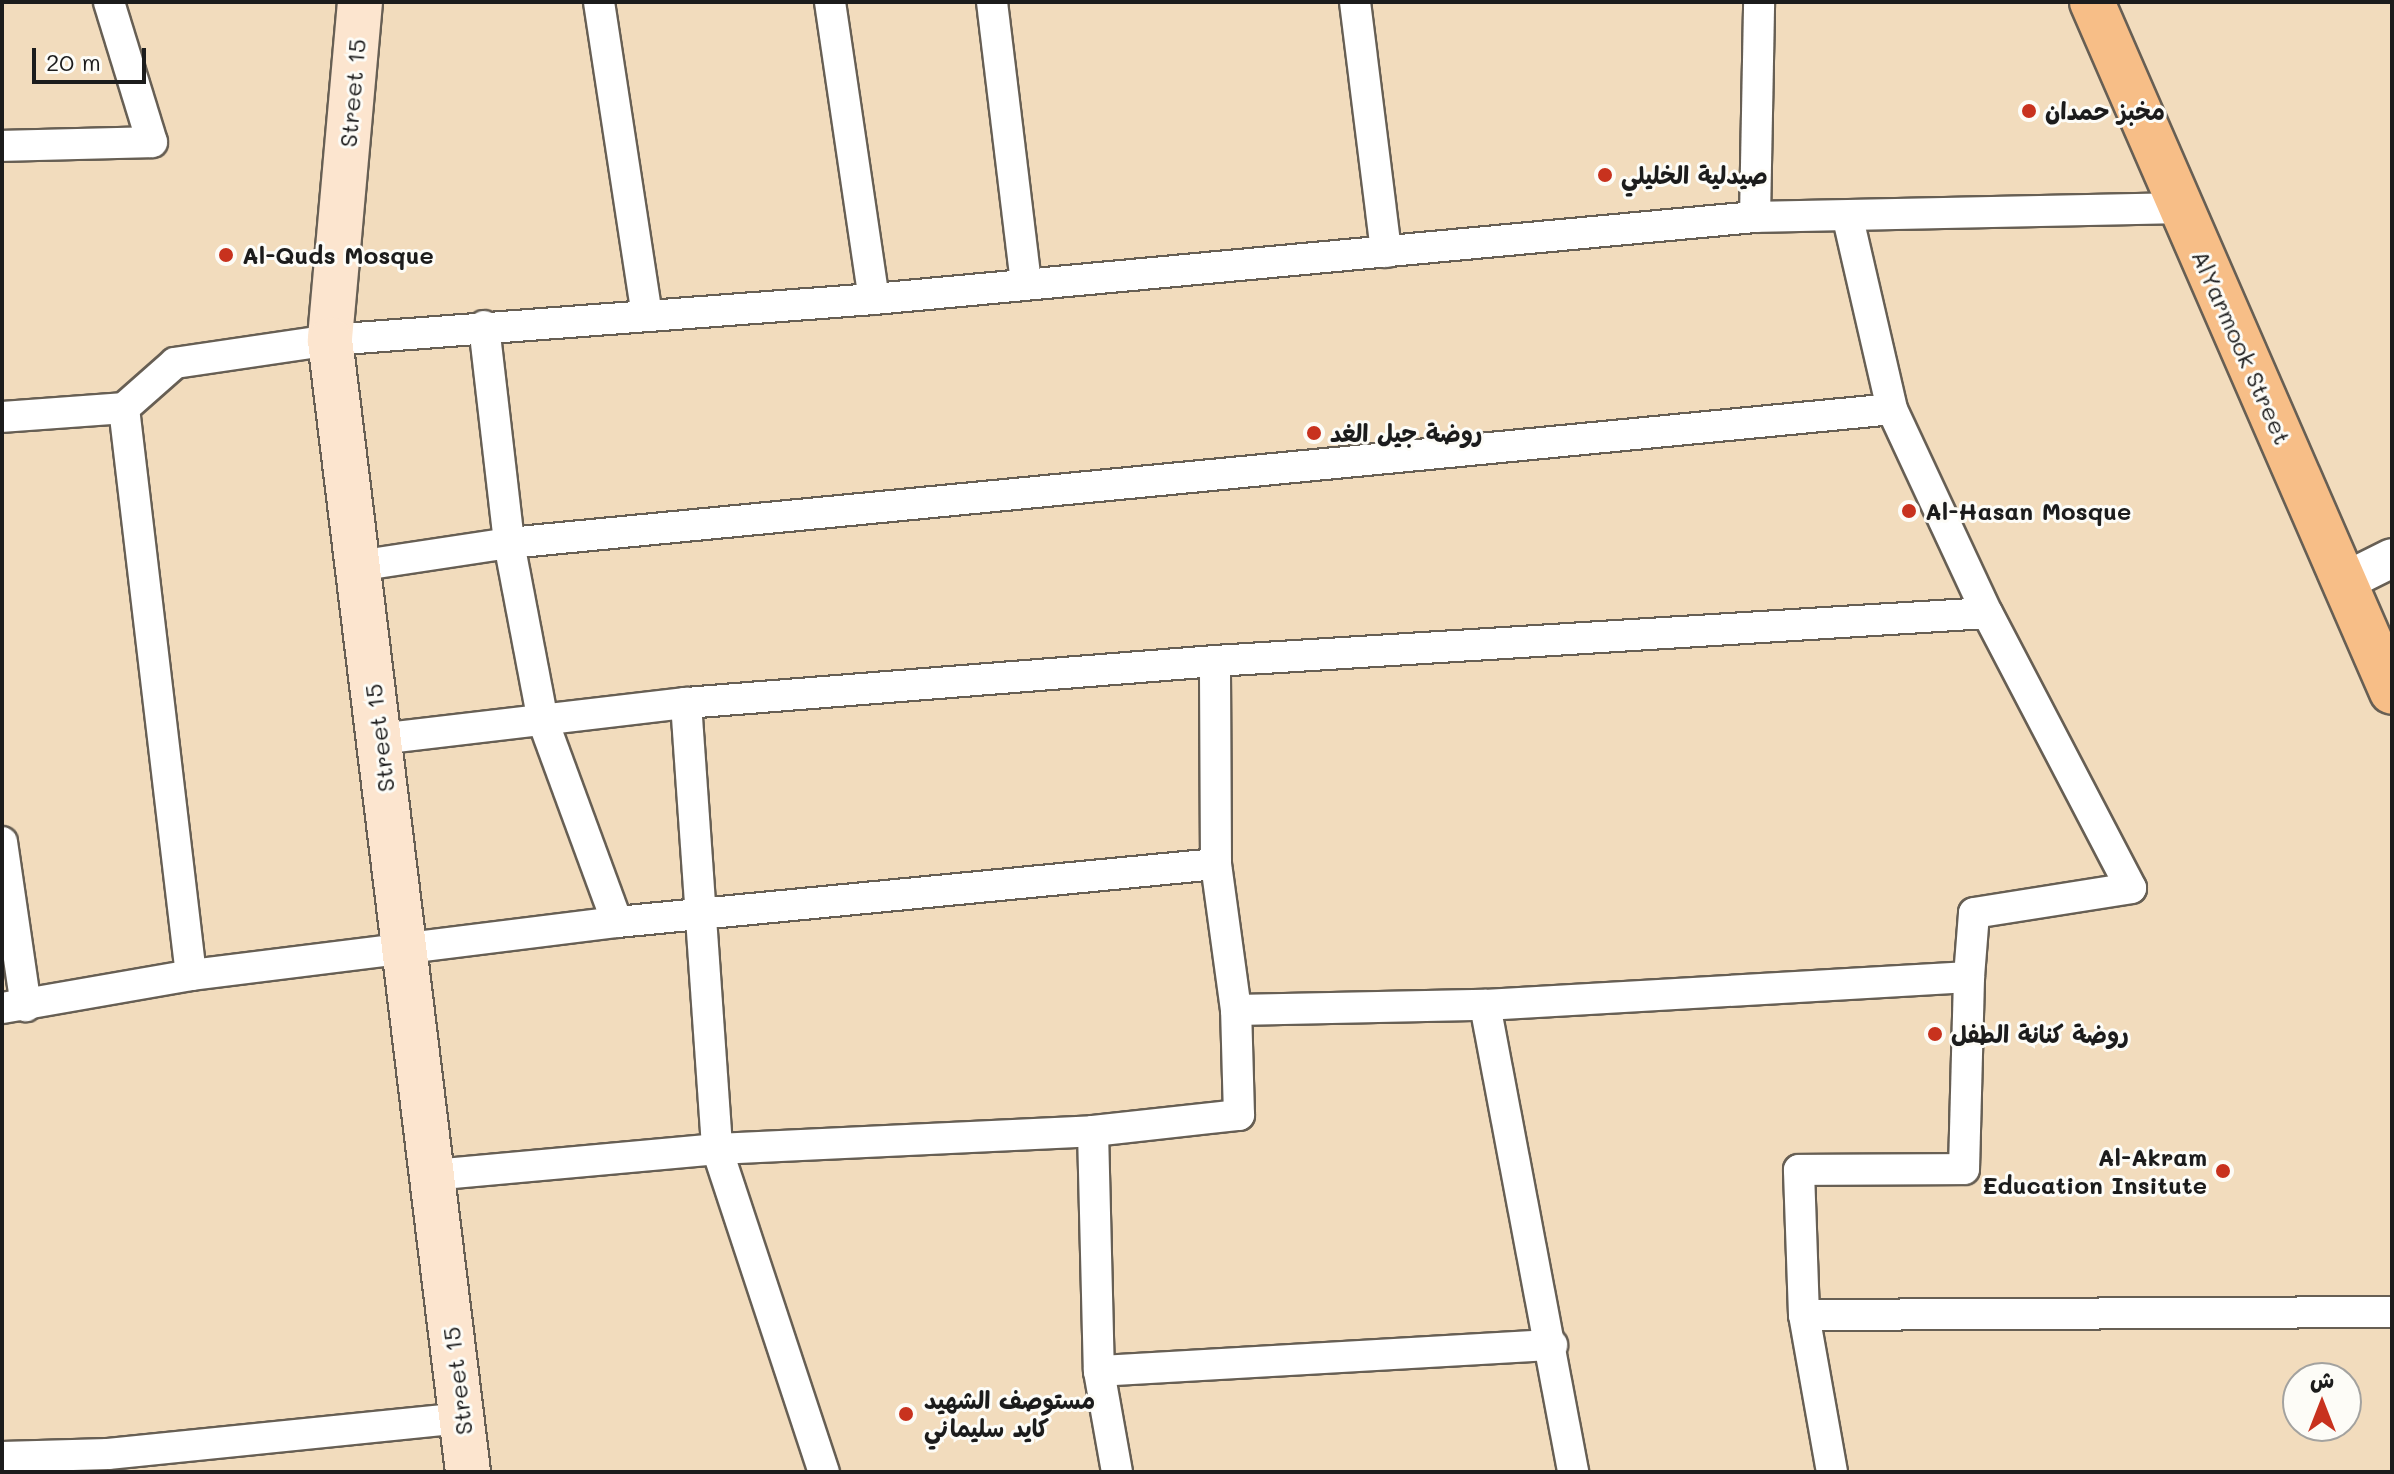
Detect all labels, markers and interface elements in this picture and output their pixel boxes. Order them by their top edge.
scale bar [36,32,150,82]
street label: Street 15 [333,38,371,148]
text: 20 m [46,46,101,77]
place label: مخبز حمدان [2045,97,2165,125]
marker: مخبز حمدان [2020,102,2038,120]
place label: صيدلية الخليلي [1621,161,1768,189]
marker: صيدلية الخليلي [1596,166,1614,184]
place label: Al-Quds Mosque [242,241,434,269]
street label: AlYarmook Street [2186,245,2298,449]
marker: Al-Quds Mosque [217,246,235,264]
place label: روضة جيل الغد [1330,419,1482,447]
marker: روضة جيل الغد [1305,424,1323,442]
place label: Al-Hasan Mosque [1925,497,2131,525]
marker: Al-Hasan Mosque [1900,502,1918,520]
street label: Street 15 [358,682,400,794]
place label: روضة كنانة الطفل [1951,1020,2129,1048]
marker: روضة كنانة الطفل [1926,1025,1944,1043]
place label: Al-Akram Education Insitute [1982,1143,2207,1199]
marker: Al-Akram Education Insitute [2214,1162,2232,1180]
street label: Street 15 [436,1325,478,1437]
north arrow [2282,1362,2362,1442]
text: ش [2310,1365,2334,1394]
place label: مستوصف الشهيد كايد سليماني [924,1386,1095,1442]
marker: مستوصف الشهيد كايد سليماني [895,1403,917,1425]

